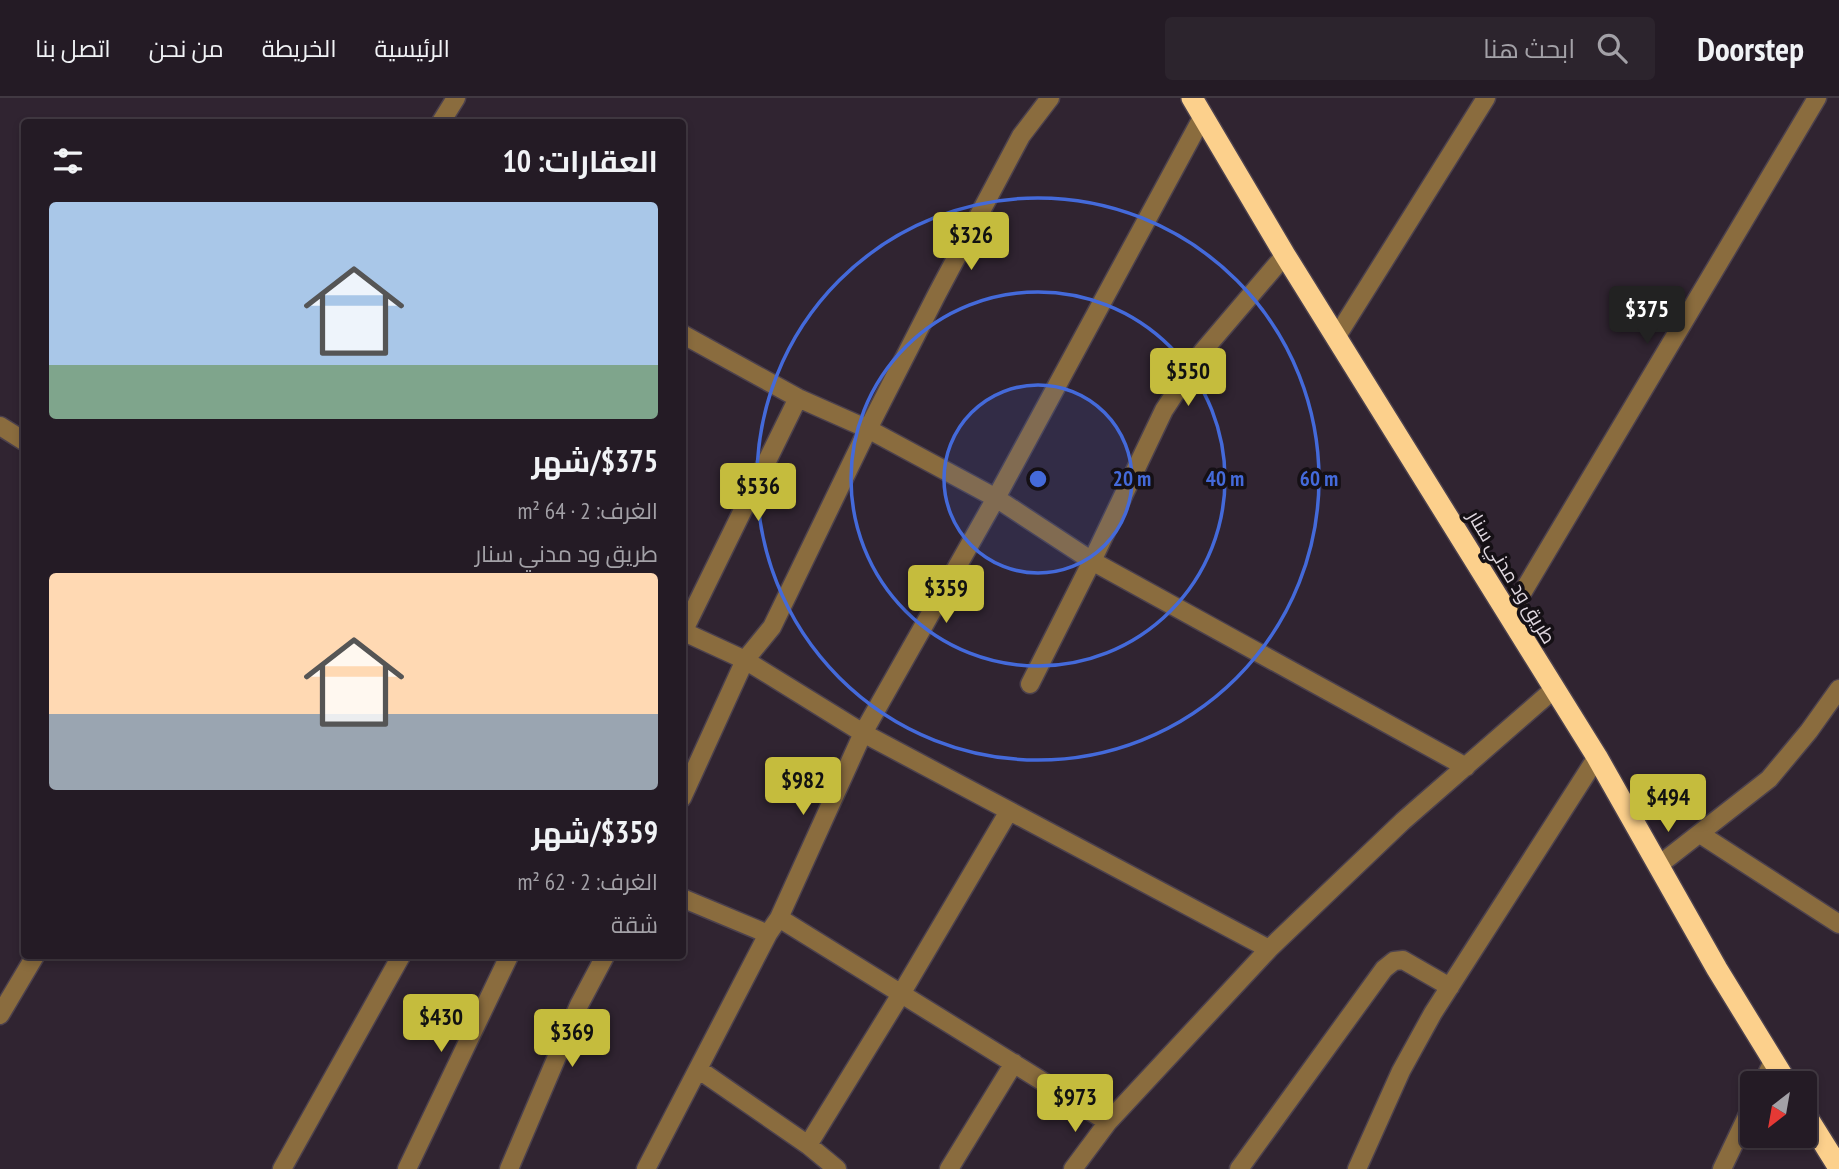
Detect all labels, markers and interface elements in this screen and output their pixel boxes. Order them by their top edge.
search box [1165,17,1655,80]
text: Doorstep [1697,27,1804,70]
icon: search [1593,29,1631,67]
text: ابحث هنا [1483,32,1575,65]
text: اتصل بنا [35,33,111,64]
text: من نحن [149,33,224,64]
text: الخريطة [262,33,337,64]
text: الرئيسية [375,33,450,64]
text: العقارات: 10 [502,141,658,180]
icon: filters [49,142,87,180]
pin: $326 [930,212,1012,272]
text: $326 [949,220,993,249]
icon: home [291,248,417,374]
pin: $375 [1606,286,1688,346]
text: $375 [1625,294,1669,323]
pin: $550 [1147,348,1229,408]
text: $550 [1166,356,1210,385]
text: $375/شهر [531,441,658,480]
pin: $536 [717,464,799,523]
text: 20 m [1113,465,1151,492]
text: 40 m [1206,465,1244,492]
text: 60 m [1300,465,1338,492]
centre of rings [1026,467,1050,491]
text: $536 [736,471,780,500]
text: الغرف: 2 · 64 m² [517,496,658,525]
street label: طريق ود مدني سنار [1460,505,1561,650]
text: طريق ود مدني سنار [475,539,658,568]
pin: $359 [905,566,987,625]
text: $359 [924,573,968,602]
icon: home [291,619,417,745]
pin: $982 [762,758,844,817]
text: $982 [781,765,825,794]
pin: $494 [1627,774,1709,834]
text: $494 [1646,782,1690,811]
text: $359/شهر [531,812,658,851]
text: الغرف: 2 · 62 m² [517,867,658,896]
text: شقة [611,910,658,939]
pin: $430 [400,995,482,1054]
text: $430 [419,1002,463,1031]
pin: $369 [531,1010,613,1069]
text: $369 [550,1017,594,1046]
north arrow [1740,1071,1816,1148]
map controls [1740,1071,1817,1148]
pin: $973 [1034,1074,1116,1134]
text: $973 [1053,1082,1097,1111]

